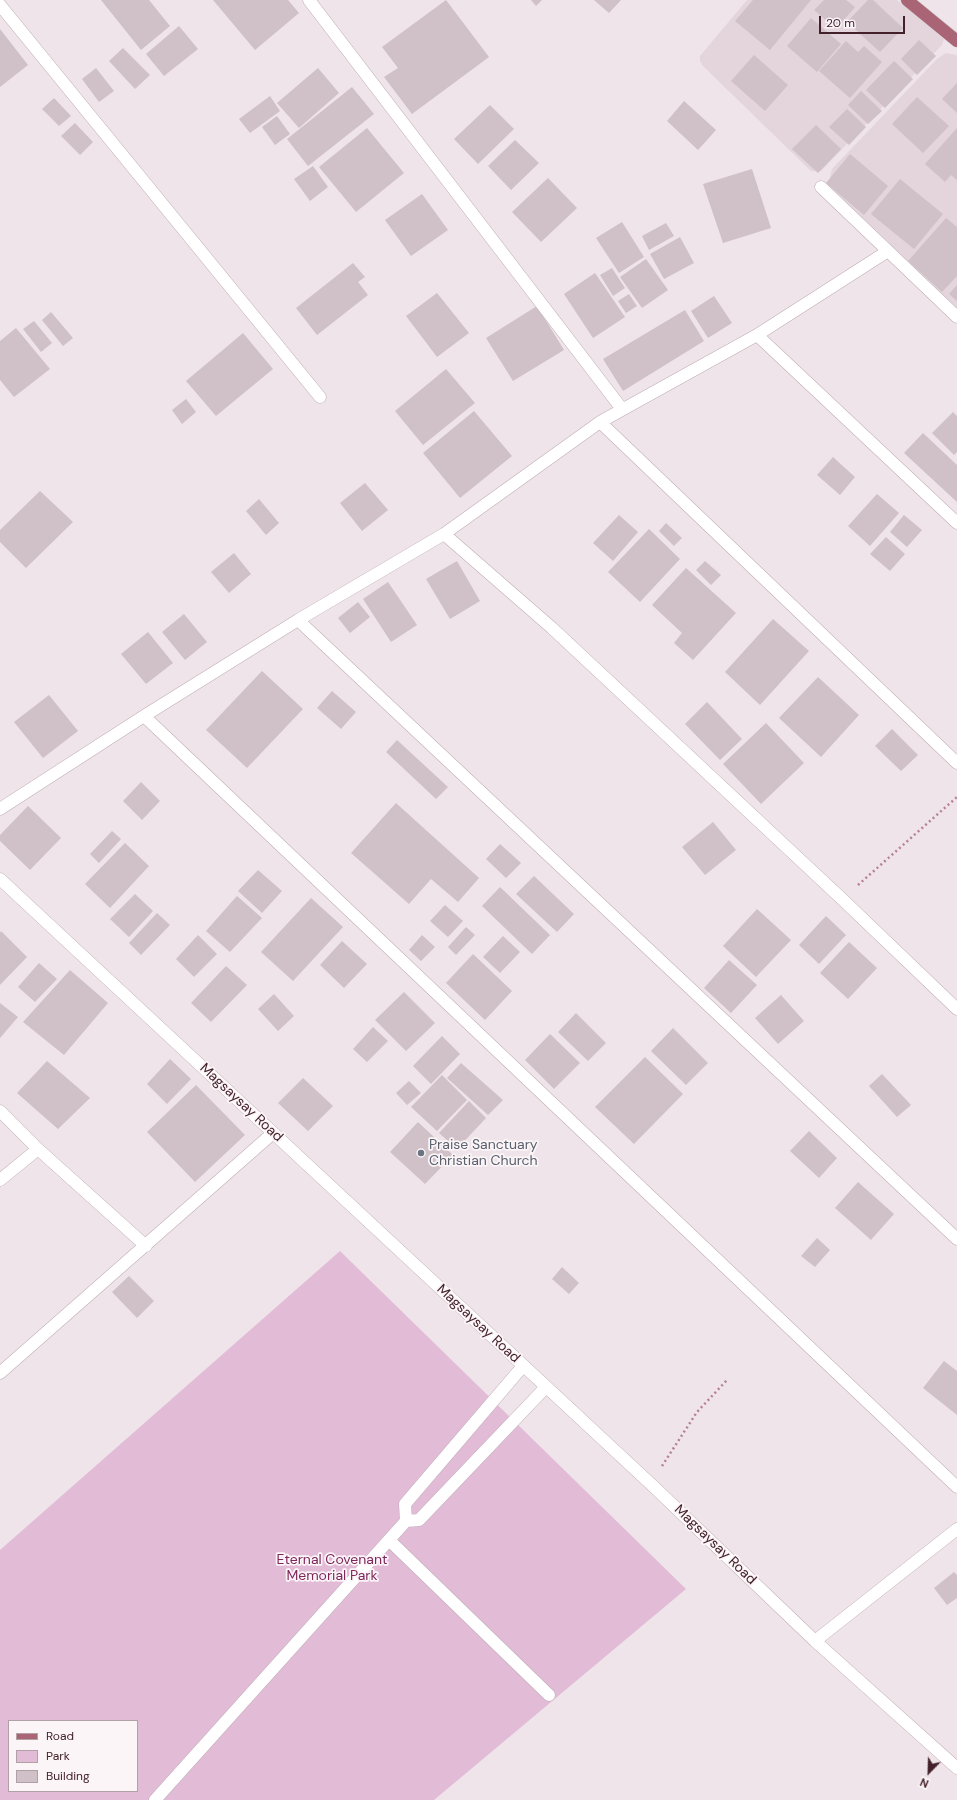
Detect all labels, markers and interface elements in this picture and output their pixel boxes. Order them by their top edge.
scale bar [821,8,907,34]
text: 20 m [826,15,855,31]
street label: Magsaysay Road [196,1060,286,1146]
place label: Praise Sanctuary Christian Church [429,1137,538,1170]
marker: Praise Sanctuary Christian Church [416,1148,426,1158]
street label: Magsaysay Road [433,1281,523,1367]
street label: Magsaysay Road [670,1502,760,1588]
park label: Eternal Covenant Memorial Park [277,1552,387,1584]
legend [8,1720,138,1792]
text: Road [46,1728,74,1744]
text: Park [46,1748,70,1764]
north arrow [909,1752,949,1792]
text: Building [46,1768,90,1784]
text: N [918,1775,931,1791]

